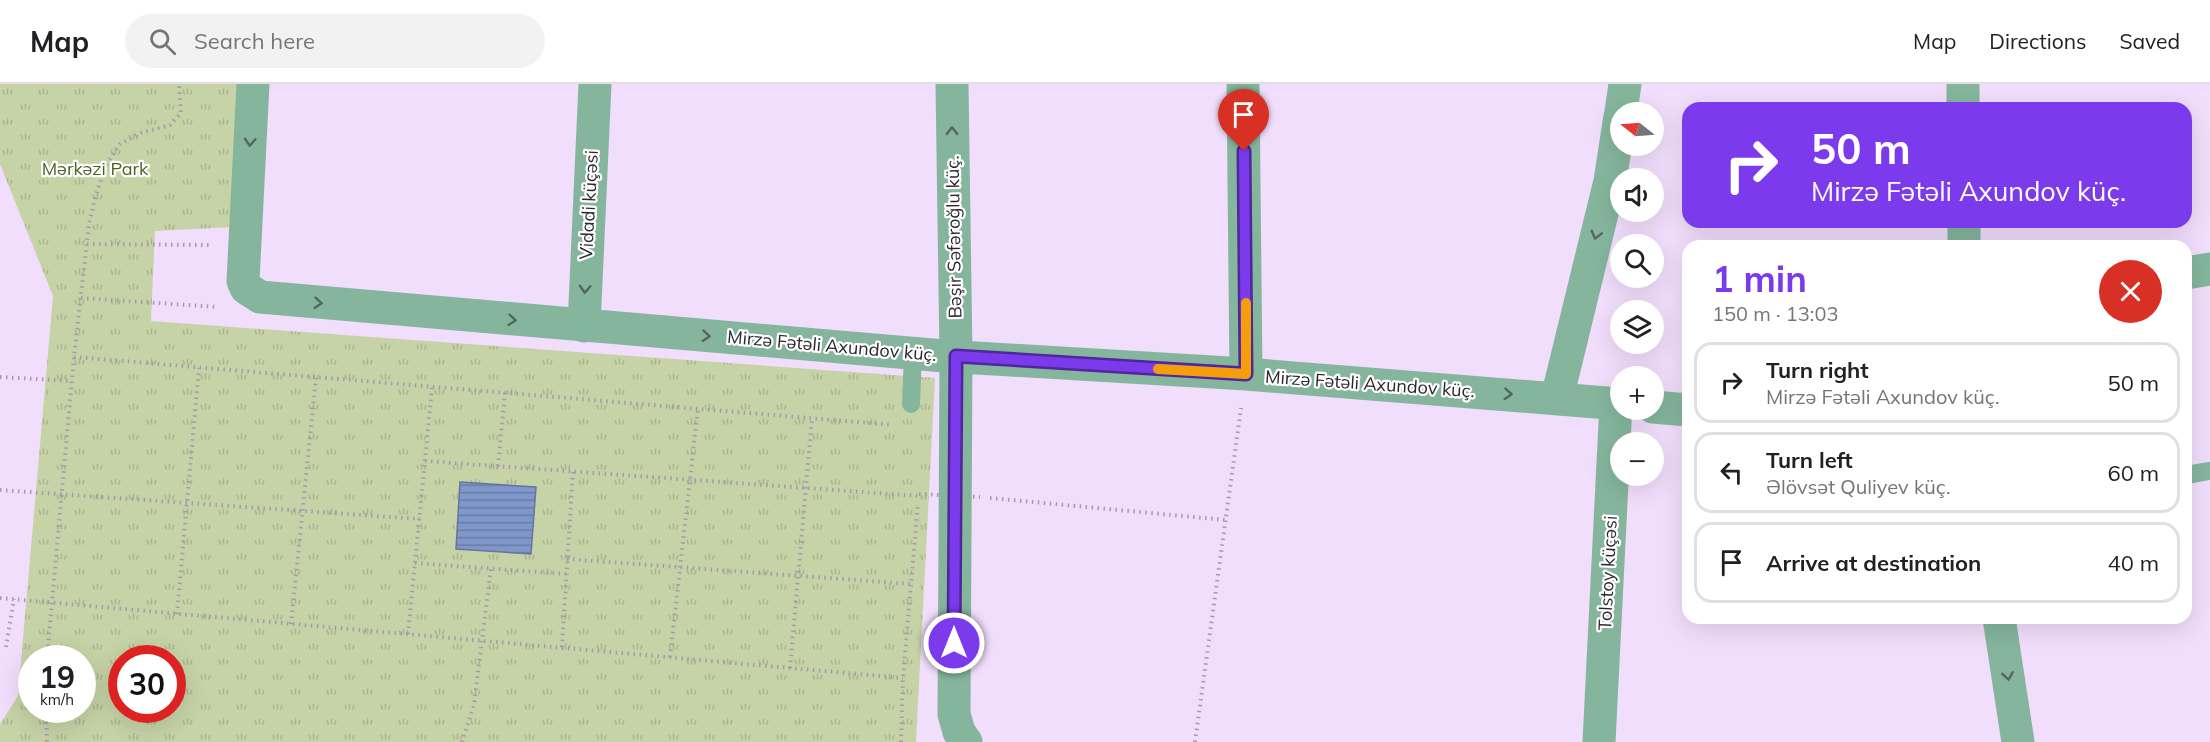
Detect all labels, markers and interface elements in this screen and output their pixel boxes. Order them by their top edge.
search box [125,14,545,68]
text: Map [30,24,89,59]
icon: search [146,25,179,58]
text: Search here [194,27,315,55]
text: Map [1913,28,1956,54]
text: Directions [1989,28,2086,54]
text: Saved [2119,28,2180,54]
pin [1218,89,1269,151]
icon: arrive [1227,98,1260,131]
north arrow [1610,102,1664,156]
map controls [1610,102,1664,486]
text: 50 m [1811,122,1911,175]
one-way arrow [946,126,959,135]
icon: right [1712,126,1790,204]
one-way arrow [243,138,256,147]
street label: Vidadi küçəsi [574,150,603,260]
street label: Bəşir Səfəroğlu küç. [941,155,966,319]
park label: Mərkəzi Park [42,157,149,180]
button: sound [1610,168,1664,222]
text: Mirzə Fətəli Axundov küç. [1811,174,2126,208]
one-way arrow [1591,230,1604,240]
button: search [1610,234,1664,288]
text: 1 min [1712,256,1807,301]
button: close [2099,260,2162,323]
one-way arrow [579,285,592,294]
one-way arrow [313,296,322,309]
button: layers [1610,300,1664,354]
text: 150 m · 13:03 [1712,301,1838,326]
one-way arrow [507,313,517,326]
street label: Mirzə Fətəli Axundov küç. [726,325,938,366]
one-way arrow [702,329,711,342]
text: Turn right [1766,356,1869,384]
street label: Mirzə Fətəli Axundov küç. [1264,365,1476,402]
button: + [1610,366,1664,420]
icon: right [1715,366,1748,399]
text: 50 m [2108,369,2159,397]
text: Mirzə Fətəli Axundov küç. [1766,384,2000,409]
one-way arrow [1504,388,1513,401]
button: − [1610,432,1664,486]
text: Turn left [1766,446,1853,474]
icon: left [1715,456,1748,489]
text: 60 m [2108,459,2159,487]
text: Əlövsət Quliyev küç. [1766,474,1950,499]
street label: Tolstoy küçəsi [1593,515,1622,631]
icon: arrive [1715,546,1748,579]
text: Arrive at destination [1766,549,1981,577]
text: 40 m [2108,549,2159,577]
position arrow [922,611,986,675]
speed limit sign: 30 [108,645,186,723]
text: 19 [39,658,75,696]
one-way arrow [2001,670,2014,680]
text: km/h [40,690,74,709]

